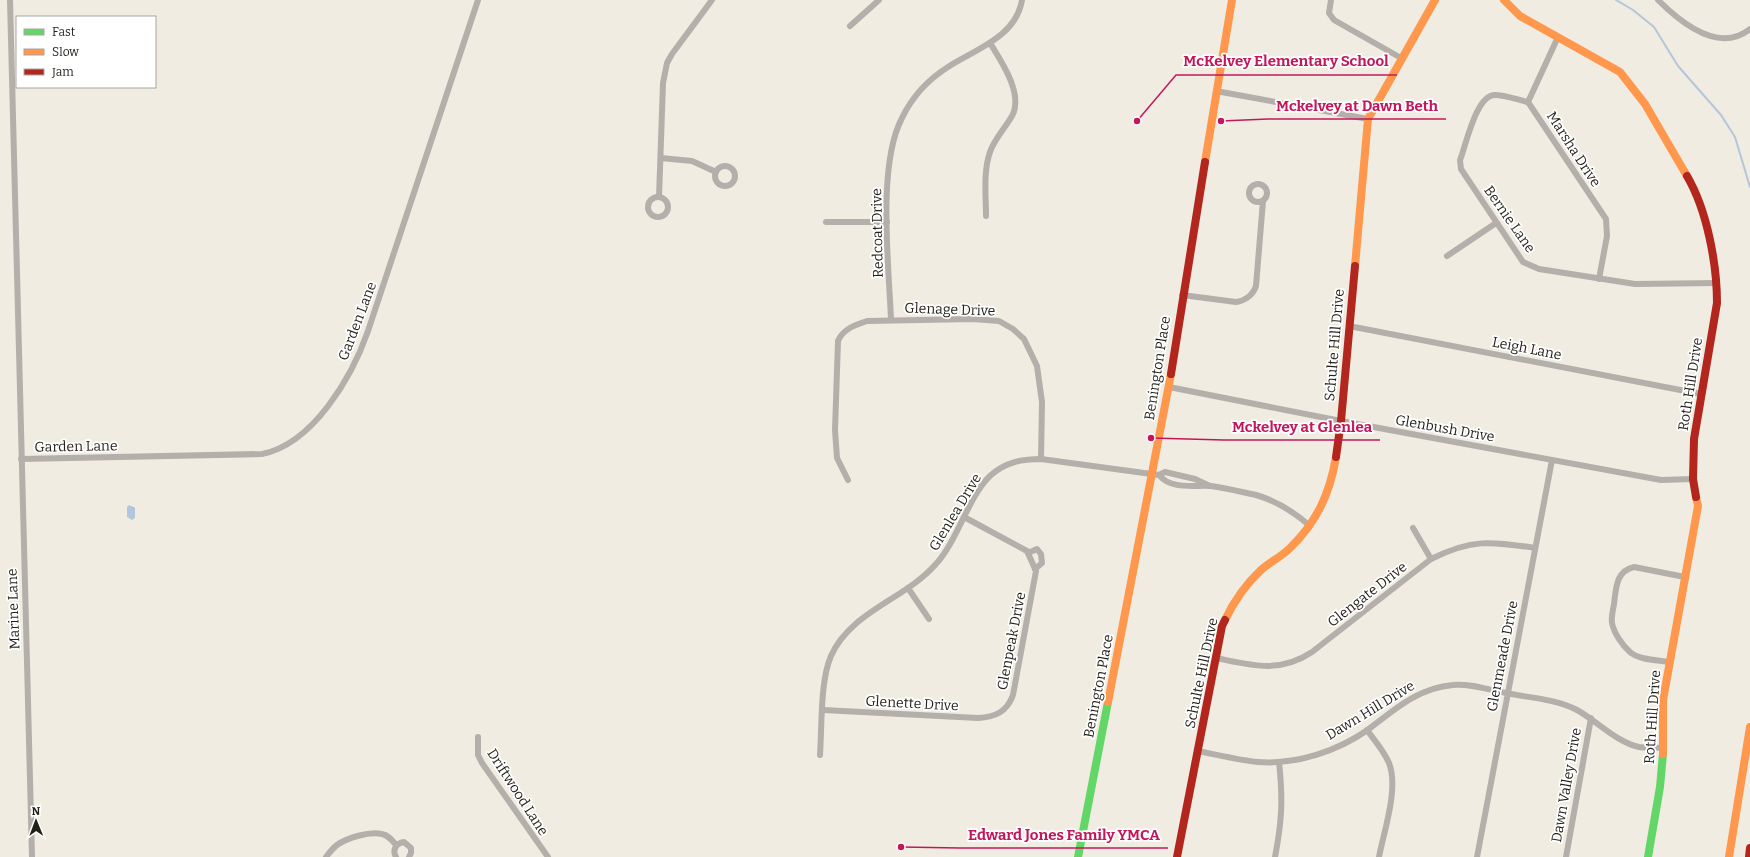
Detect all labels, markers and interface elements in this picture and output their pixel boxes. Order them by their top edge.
legend [16,16,156,88]
text: Fast [52,25,76,39]
text: Slow [52,45,79,59]
callout: McKelvey Elementary School [1176,48,1397,75]
text: McKelvey Elementary School [1183,52,1389,70]
text: Jam [51,65,74,79]
callout: Mckelvey at Dawn Beth [1268,92,1446,119]
text: Mckelvey at Dawn Beth [1276,97,1439,115]
street label: Marsha Drive [1543,108,1604,190]
street label: Bernie Lane [1480,183,1539,256]
street label: Redcoat Drive [868,188,887,278]
street label: Garden Lane [335,279,380,363]
street label: Schulte Hill Drive [1321,288,1348,402]
street label: Glenage Drive [904,299,996,320]
street label: Benington Place [1141,315,1174,421]
street label: Leigh Lane [1491,333,1563,364]
street label: Roth Hill Drive [1675,336,1706,432]
street label: Glenbush Drive [1394,411,1496,446]
callout: Mckelvey at Glenlea [1224,413,1380,440]
text: Mckelvey at Glenlea [1232,418,1373,436]
street label: Garden Lane [34,437,118,456]
street label: Glenlea Drive [926,470,985,554]
street label: Glengate Drive [1324,558,1410,631]
street label: Marine Lane [4,568,23,650]
street label: Glenpeak Drive [994,591,1029,692]
street label: Glenmeade Drive [1483,599,1522,713]
street label: Schulte Hill Drive [1181,616,1222,730]
street label: Benington Place [1080,633,1117,739]
street label: Roth Hill Drive [1641,670,1664,765]
street label: Dawn Hill Drive [1323,677,1418,744]
street label: Glenette Drive [865,693,959,714]
street label: Dawn Valley Drive [1548,726,1585,844]
street label: Driftwood Lane [483,746,552,839]
north arrow [16,801,56,841]
text: N [31,805,41,818]
callout: Edward Jones Family YMCA [960,821,1168,848]
text: Edward Jones Family YMCA [968,826,1160,844]

